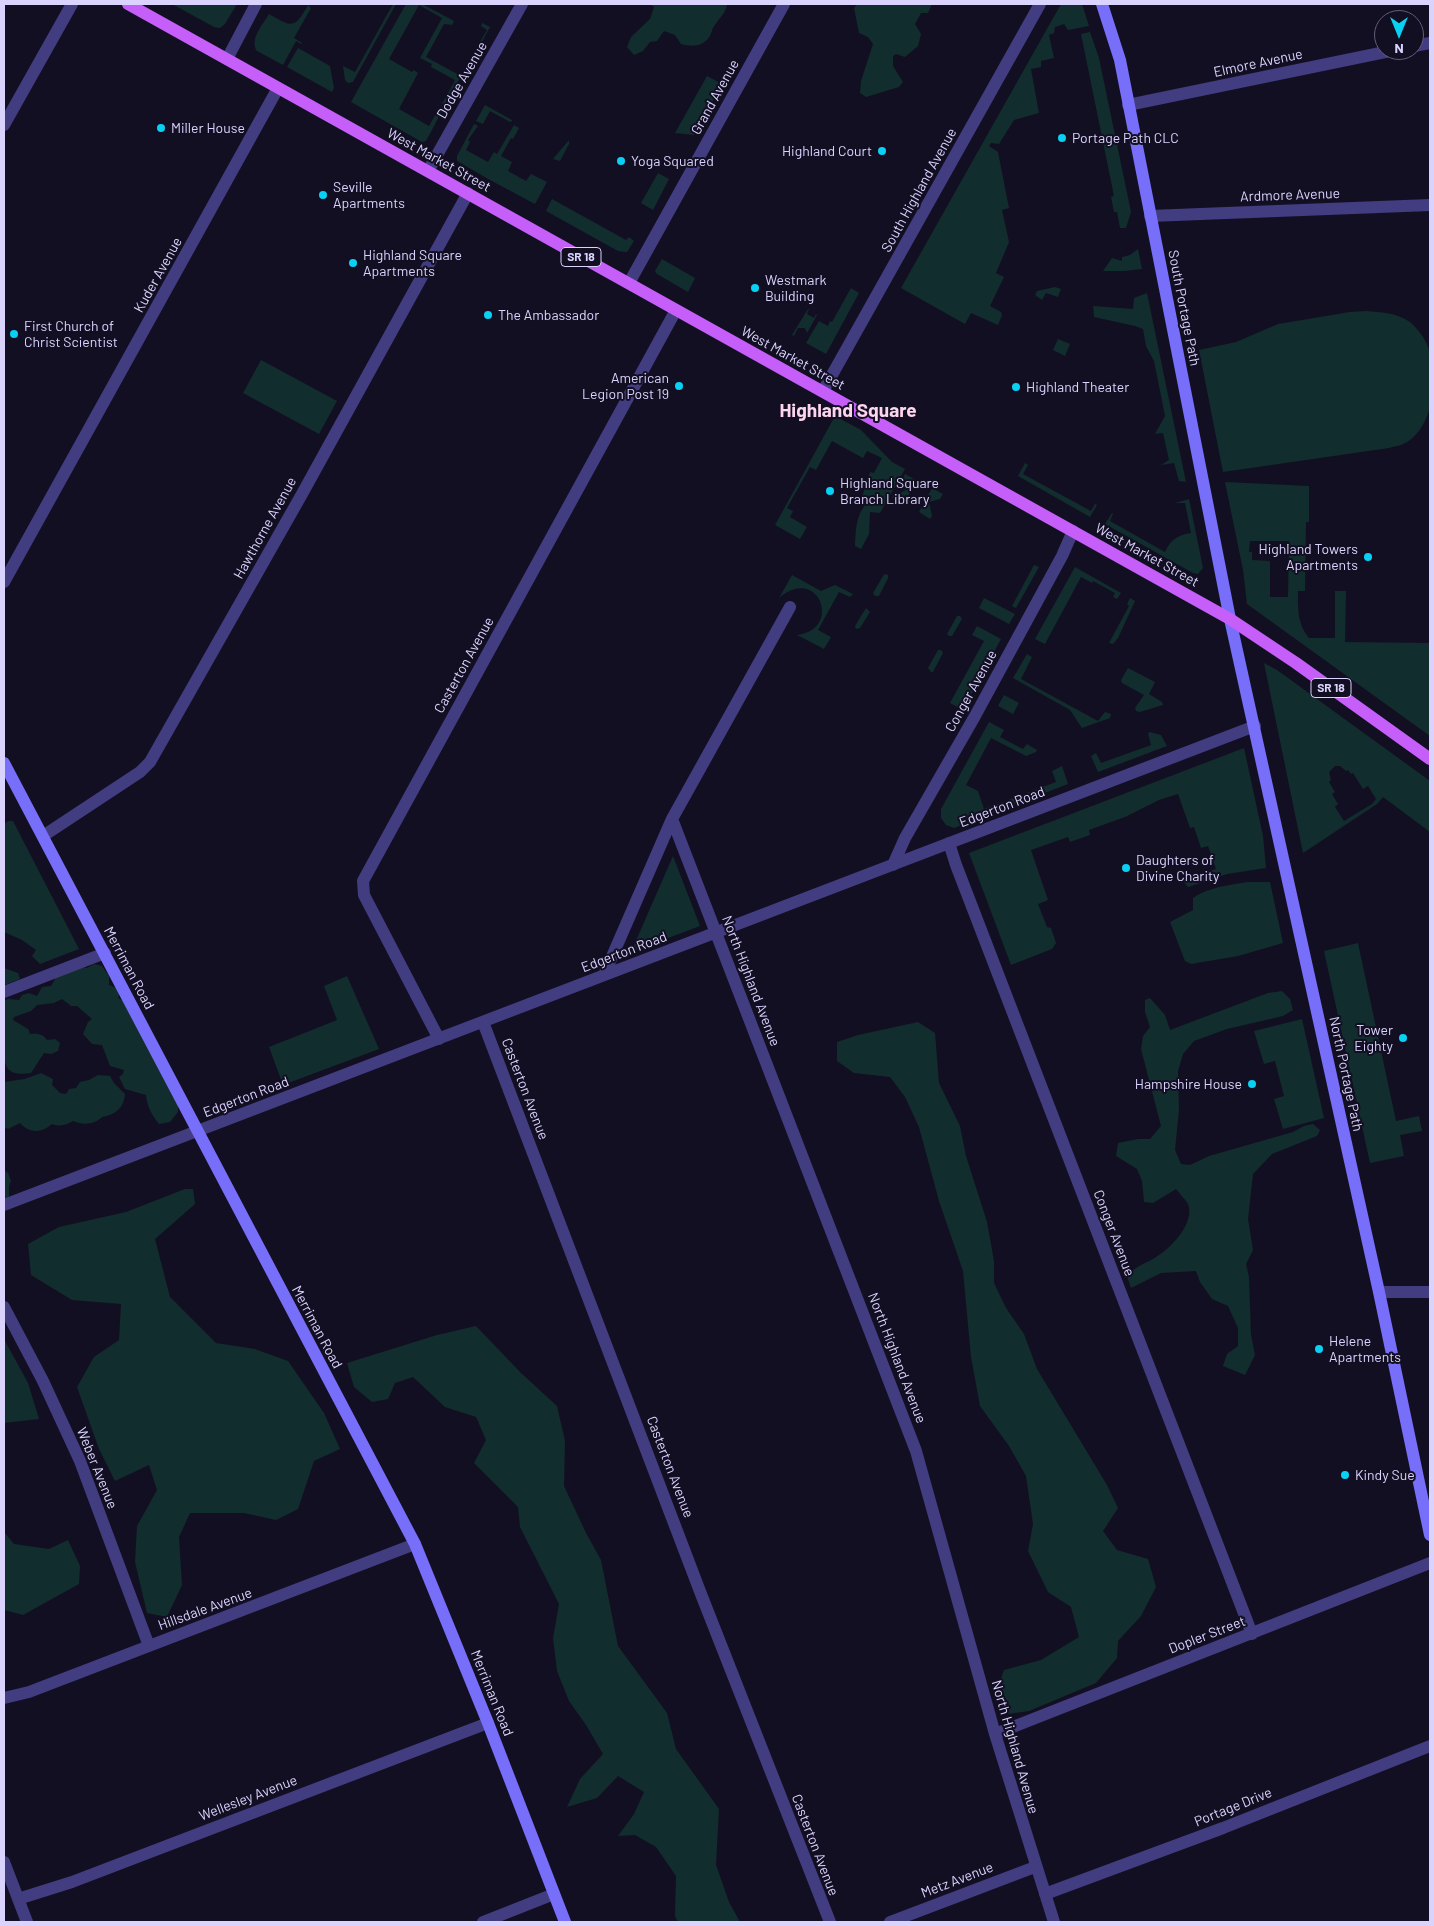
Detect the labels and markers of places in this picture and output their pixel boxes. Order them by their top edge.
place label: Miller House [171,120,245,136]
marker: Miller House [155,122,167,134]
place label: Portage Path CLC [1072,130,1179,146]
marker: Portage Path CLC [1056,132,1068,144]
place label: Highland Court [782,143,872,159]
marker: Highland Court [876,145,888,157]
place label: Yoga Squared [631,153,714,169]
marker: Yoga Squared [615,155,627,167]
place label: Seville Apartments [333,179,405,212]
marker: Seville Apartments [317,189,329,201]
place label: Highland Square Apartments [363,247,462,280]
marker: Highland Square Apartments [347,257,359,269]
place label: Westmark Building [765,272,827,304]
marker: Westmark Building [749,282,761,294]
place label: The Ambassador [498,307,599,323]
marker: The Ambassador [482,309,494,321]
place label: First Church of Christ Scientist [24,318,118,351]
marker: First Church of Christ Scientist [8,328,20,340]
place label: American Legion Post 19 [582,370,669,402]
place label: Highland Theater [1026,379,1129,395]
marker: American Legion Post 19 [673,380,685,392]
marker: Highland Theater [1010,381,1022,393]
place label: Highland Square Branch Library [840,475,939,508]
marker: Highland Square Branch Library [824,485,836,497]
place label: Highland Towers Apartments [1259,541,1358,574]
marker: Highland Towers Apartments [1362,551,1374,563]
place label: Daughters of Divine Charity [1136,852,1220,884]
marker: Daughters of Divine Charity [1120,862,1132,874]
place label: Tower Eighty [1354,1022,1393,1054]
marker: Tower Eighty [1397,1032,1409,1044]
place label: Hampshire House [1135,1076,1242,1092]
marker: Hampshire House [1246,1078,1258,1090]
place label: Helene Apartments [1329,1333,1401,1365]
marker: Helene Apartments [1313,1343,1325,1355]
place label: Kindy Sue [1355,1467,1415,1483]
marker: Kindy Sue [1339,1469,1351,1481]

